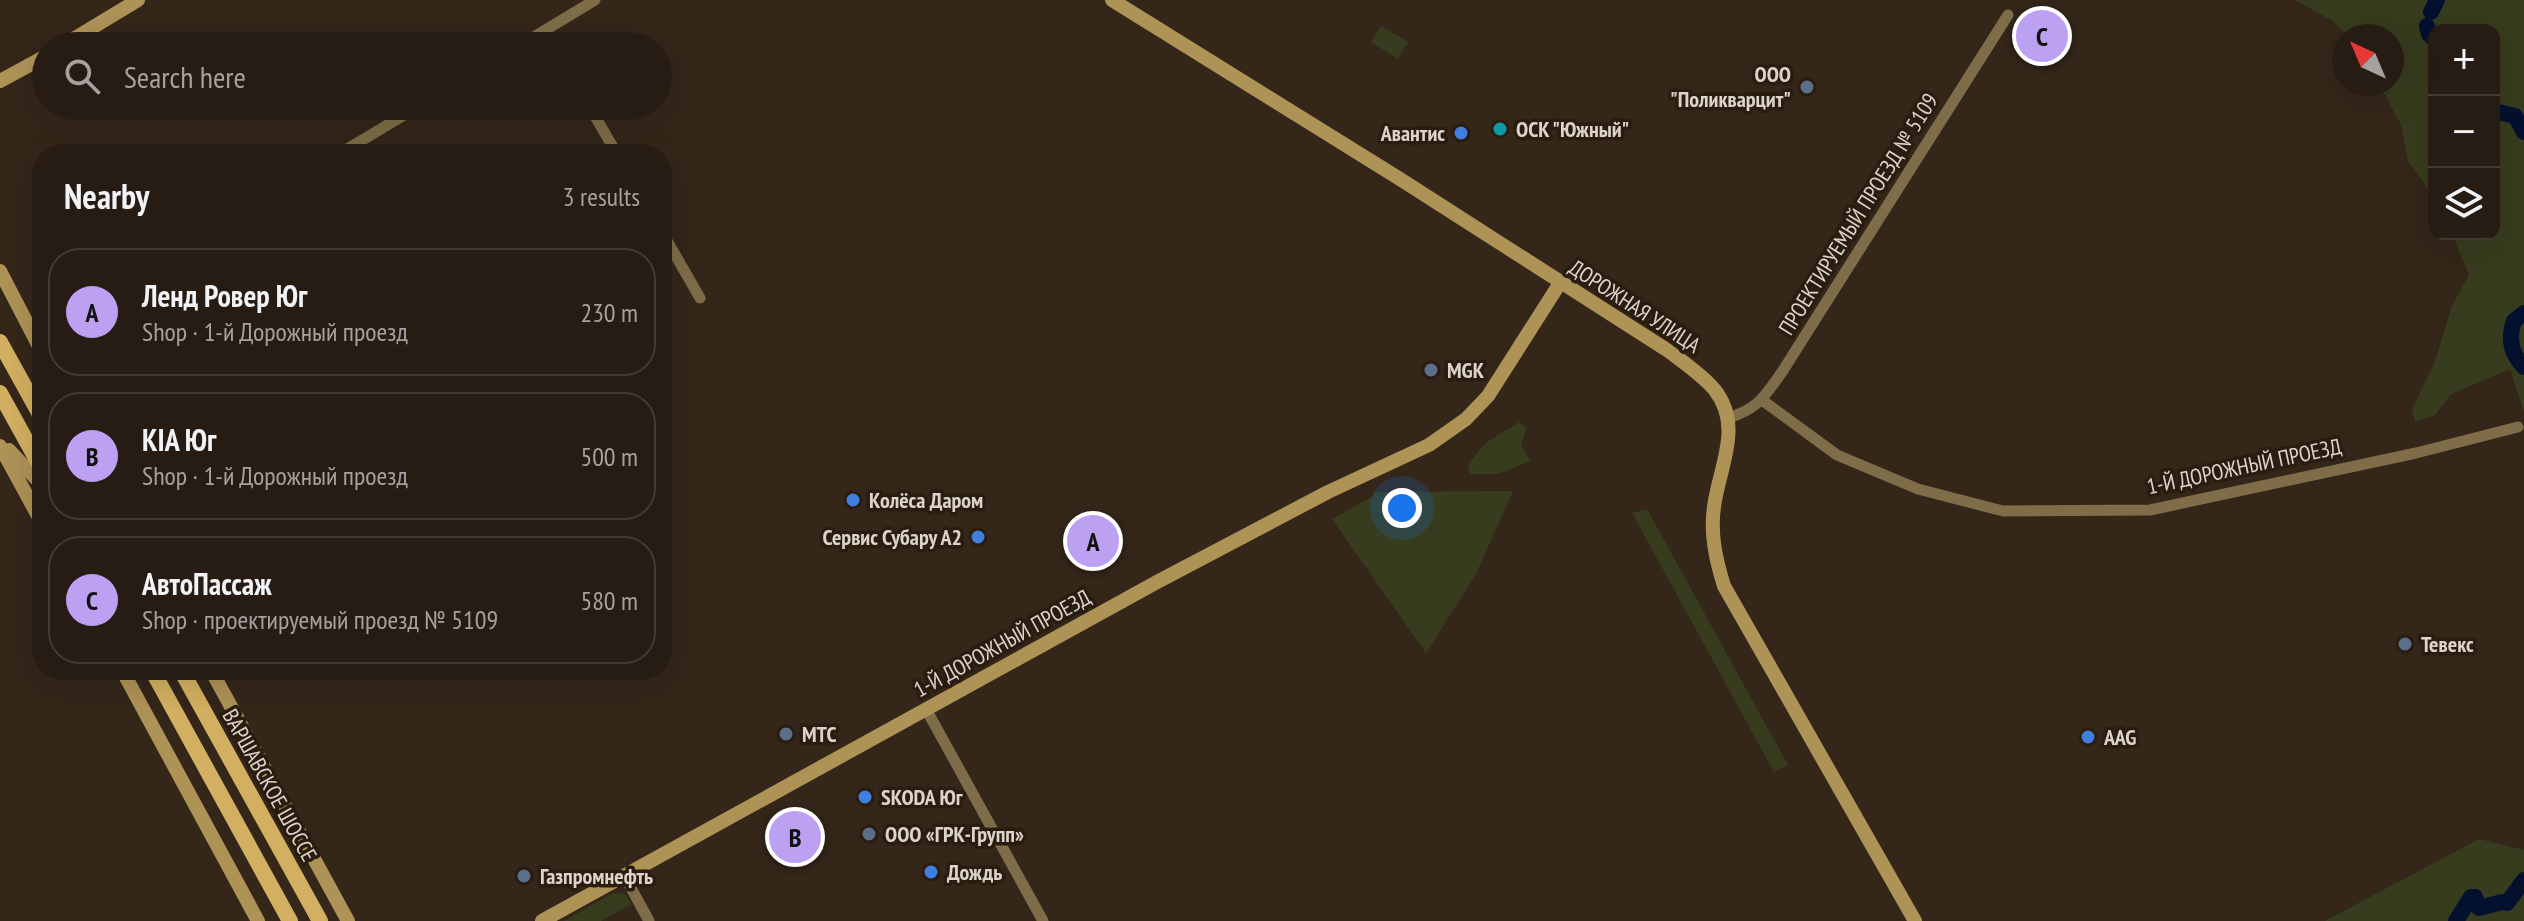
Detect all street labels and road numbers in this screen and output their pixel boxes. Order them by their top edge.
street label: ПРОЕКТИРУЕМЫЙ ПРОЕЗД № 5109 [1772,88,1944,340]
street label: ДОРОЖНАЯ УЛИЦА [1564,253,1706,359]
street label: 1-Й ДОРОЖНЫЙ ПРОЕЗД [2144,432,2344,500]
street label: 1-Й ДОРОЖНЫЙ ПРОЕЗД [909,583,1096,703]
street label: ВАРШАВСКОЕ ШОССЕ [217,704,323,866]

